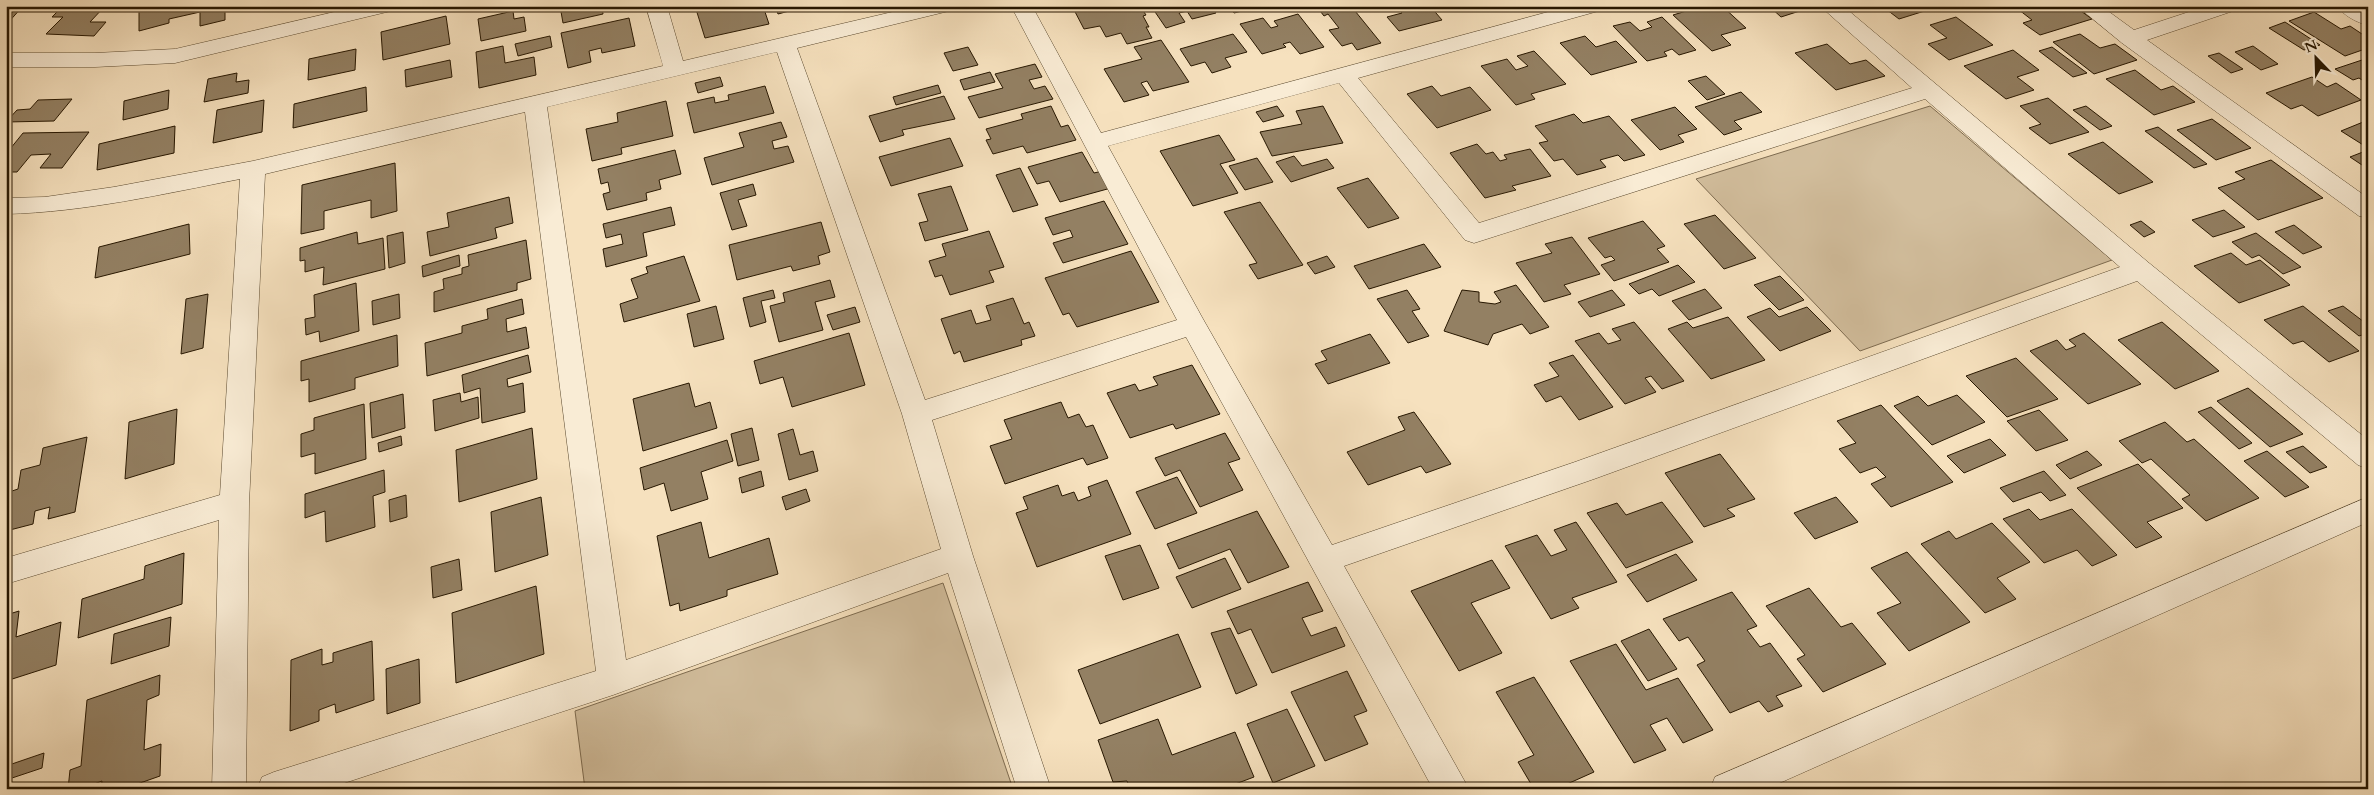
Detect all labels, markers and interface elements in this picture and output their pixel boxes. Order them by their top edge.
north arrow [2292,32,2342,82]
text: N [2302,35,2320,58]

